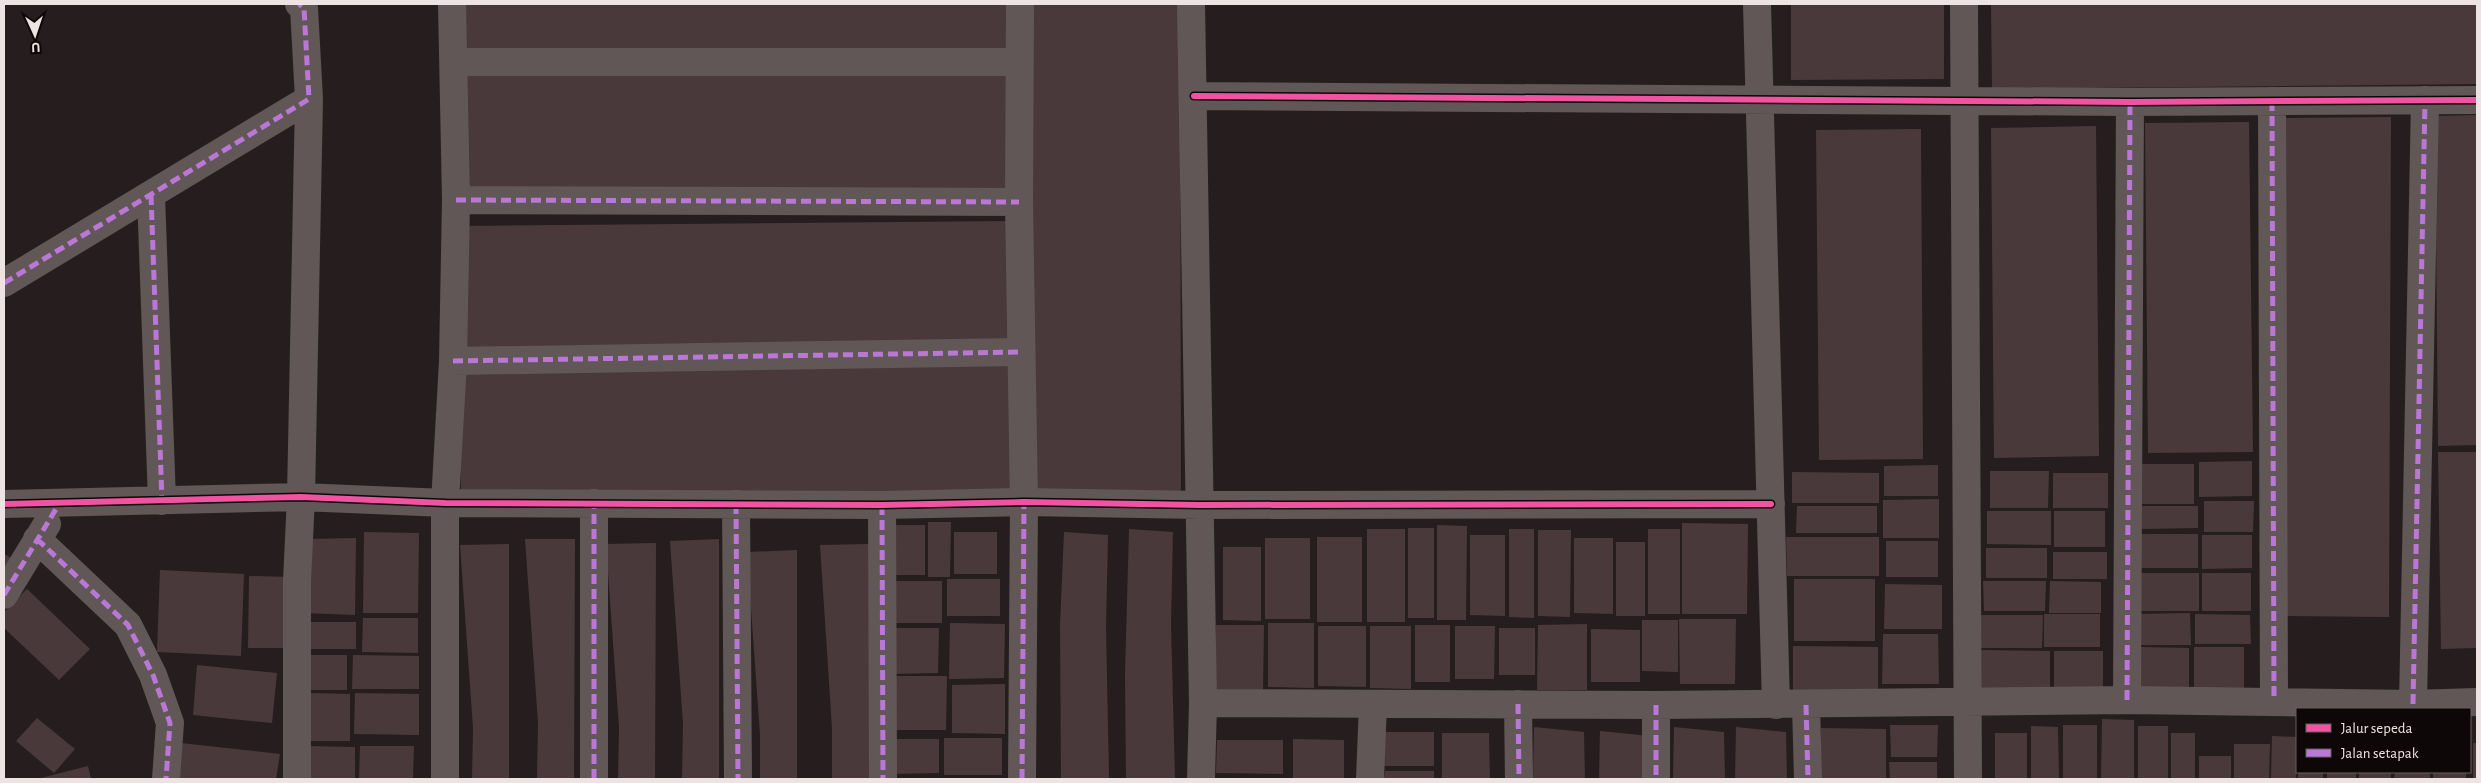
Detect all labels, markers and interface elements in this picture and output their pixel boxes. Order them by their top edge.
north arrow [10,10,60,60]
text: U [31,40,40,54]
legend [2296,708,2471,773]
text: Jalur sepeda [2341,721,2413,736]
text: Jalan setapak [2341,746,2419,761]

